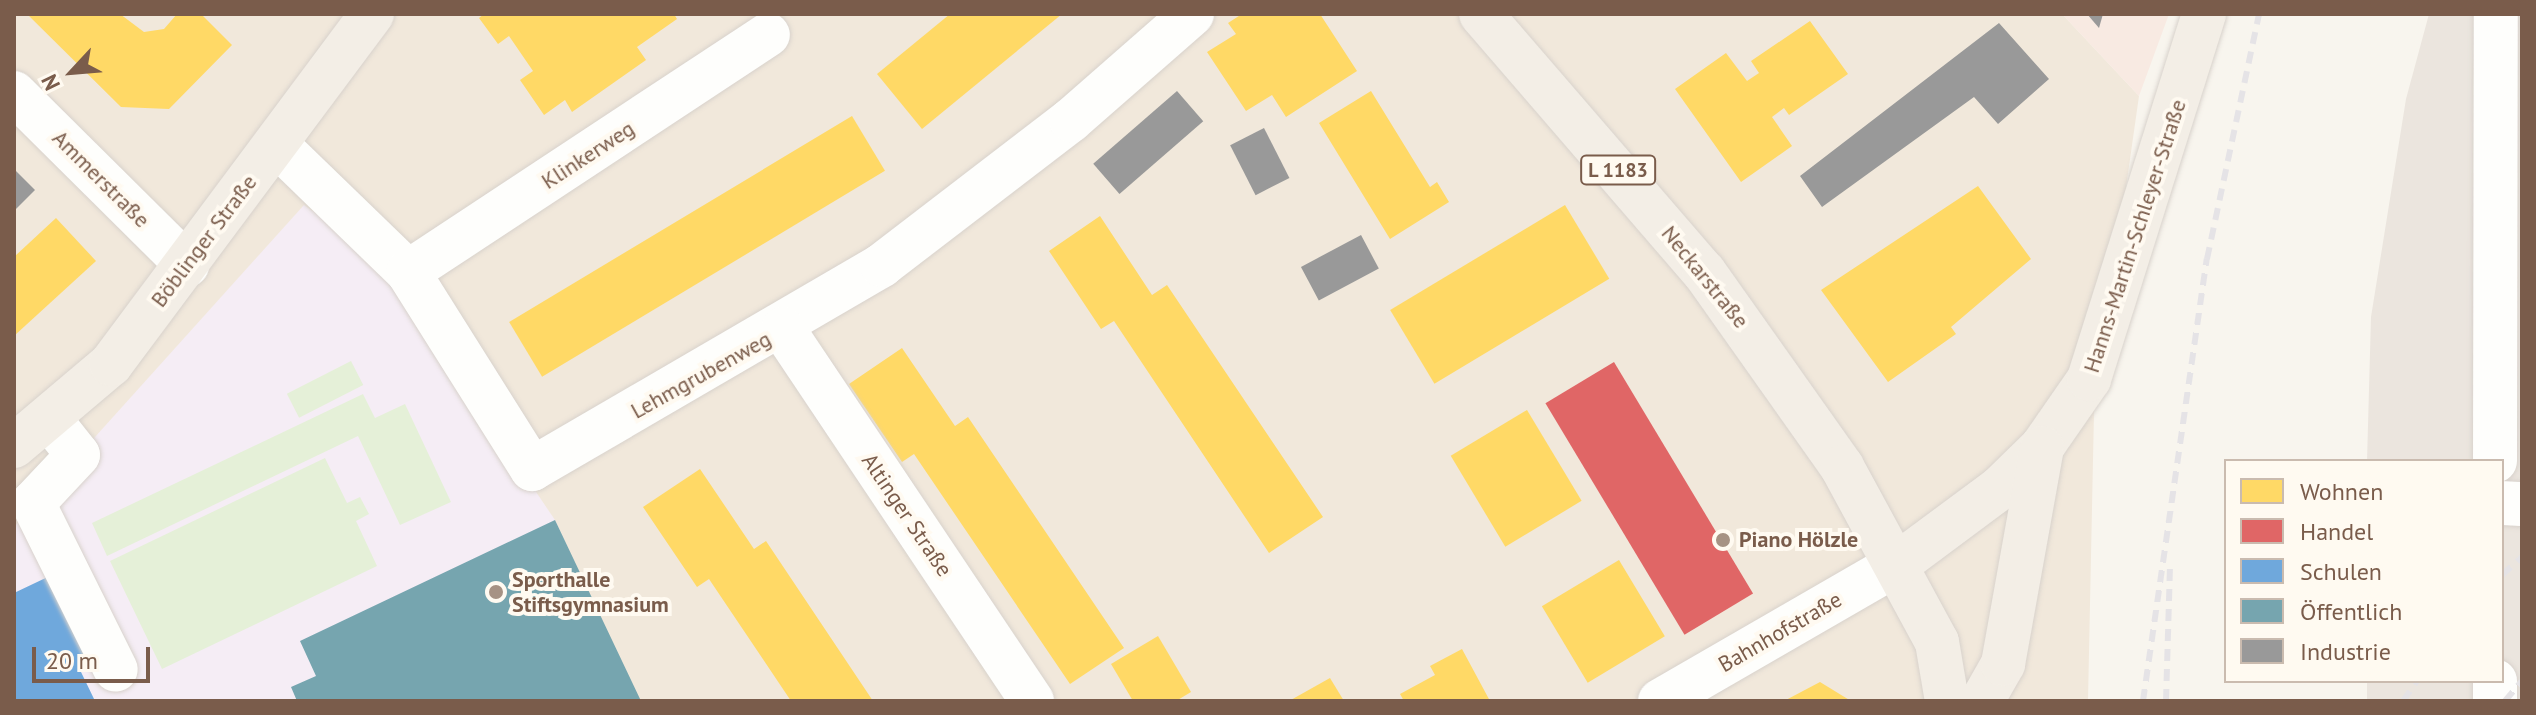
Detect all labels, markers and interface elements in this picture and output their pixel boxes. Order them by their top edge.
north arrow [32,32,112,112]
text: N [35,70,66,95]
street label: Hanns-Martin-Schleyer-Straße [2078,96,2192,376]
street label: Klinkerweg [537,115,639,195]
street label: Ammerstraße [47,125,155,233]
road number: L 1183 [1578,154,1658,186]
street label: Böblinger Straße [146,170,262,312]
street label: Neckarstraße [1656,221,1754,333]
street label: Lehmgrubenweg [626,326,776,424]
street label: Altinger Straße [856,448,958,582]
legend [2224,459,2504,683]
text: Wohnen [2300,476,2383,507]
text: Handel [2300,516,2373,547]
place label: Piano Hölzle [1739,527,1858,553]
marker: Piano Hölzle [1714,531,1732,549]
text: Schulen [2300,556,2382,587]
place label: Sporthalle Stiftsgymnasium [512,566,669,618]
marker: Sporthalle Stiftsgymnasium [487,583,505,601]
street label: Bahnhofstraße [1714,586,1846,678]
text: Öffentlich [2300,596,2402,627]
scale bar [36,631,154,681]
text: Industrie [2300,636,2391,667]
text: 20 m [46,645,98,676]

